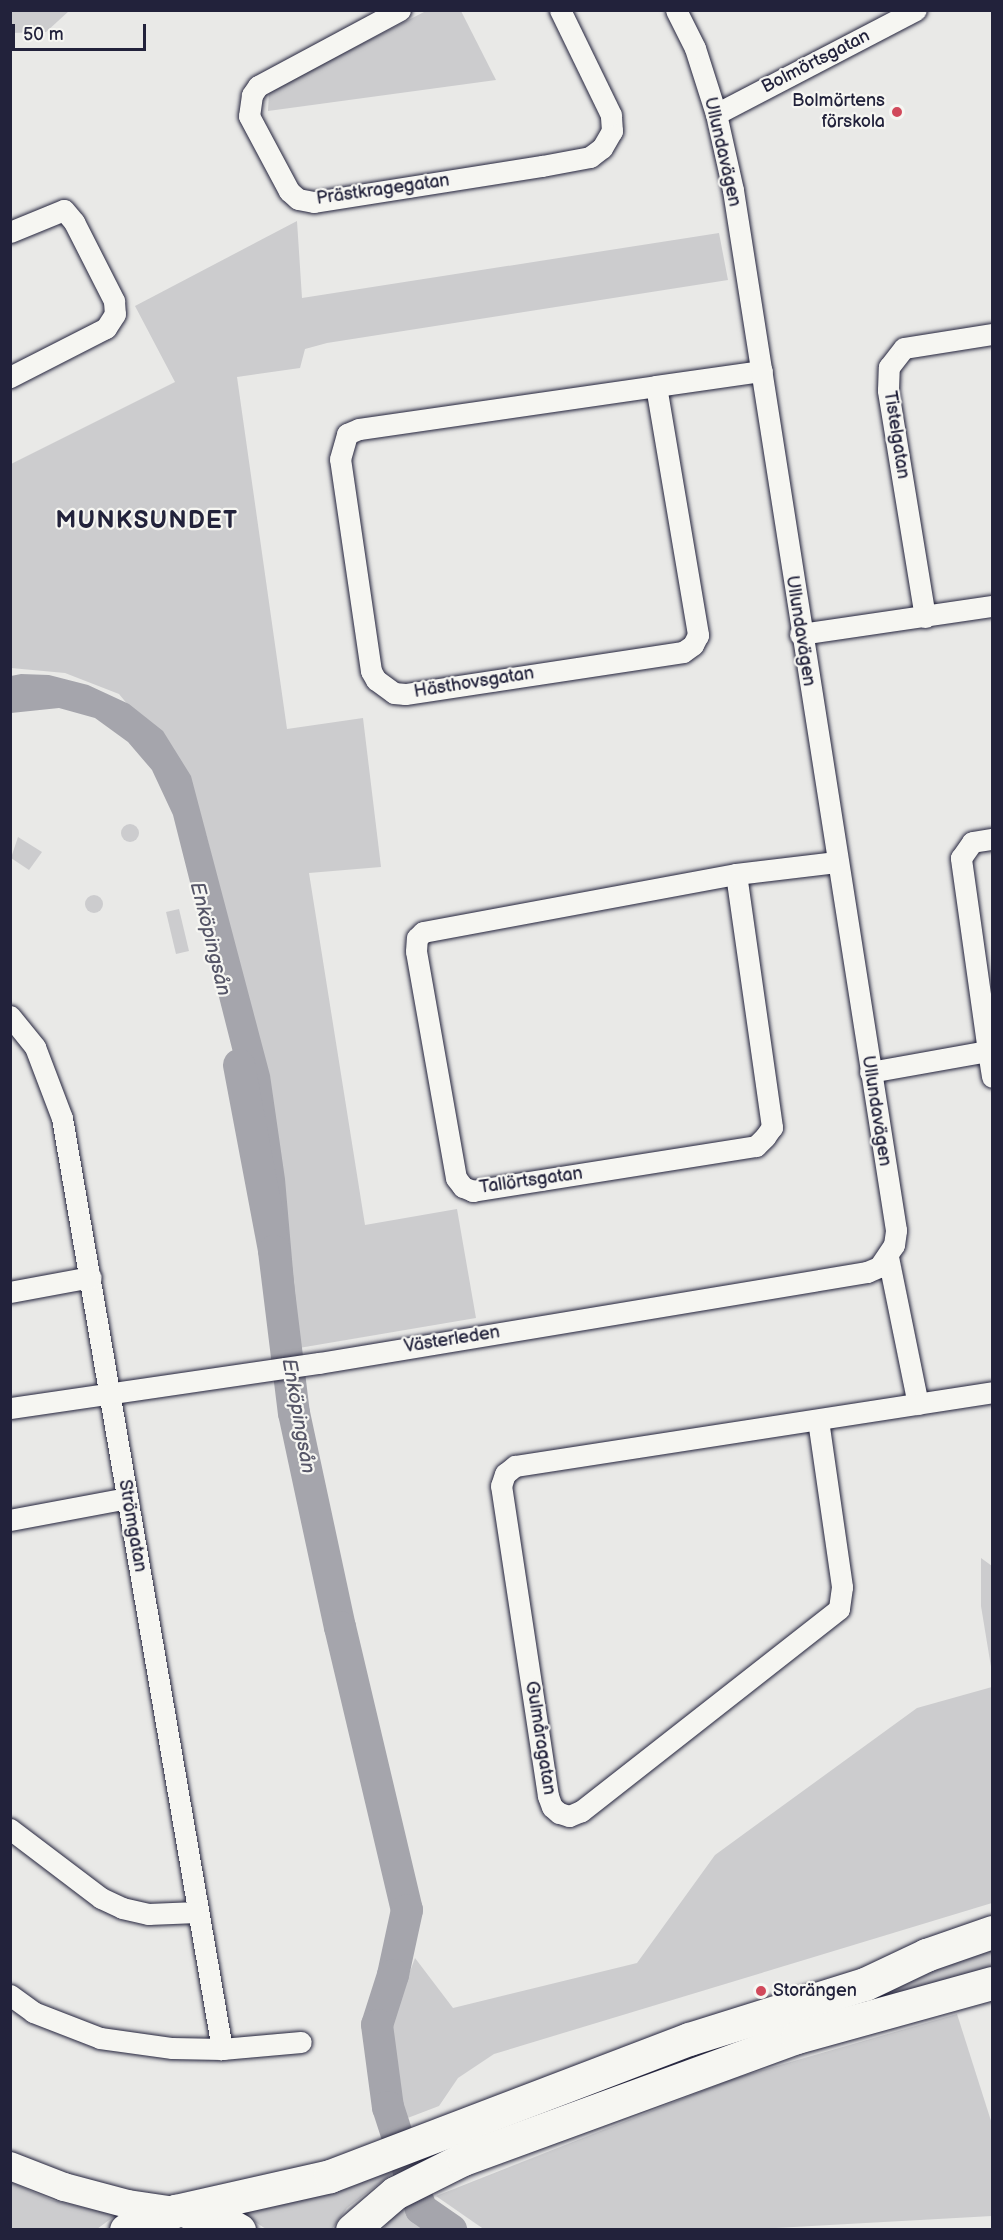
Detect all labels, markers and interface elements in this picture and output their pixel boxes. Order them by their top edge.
scale bar [15,12,148,50]
text: 50 m [23,24,64,45]
street label: Bolmörtsgatan [758,25,874,99]
place label: Bolmörtens förskola [792,91,885,134]
street label: Ullundavägen [699,95,745,209]
marker: Bolmörtens förskola [890,105,904,119]
street label: Prästkragegatan [315,170,451,210]
street label: Tistelgatan [878,389,914,481]
district label: MUNKSUNDET [56,507,238,535]
street label: Ullundavägen [781,574,819,688]
street label: Hästhovsgatan [412,663,536,703]
water label: Enköpingsån [184,880,236,998]
street label: Ullundavägen [857,1054,895,1168]
street label: Tallörtsgatan [478,1163,584,1199]
street label: Västerleden [403,1322,501,1358]
water label: Enköpingsån [276,1357,320,1475]
street label: Strömgatan [113,1478,151,1574]
street label: Gulmåragatan [520,1680,560,1796]
place label: Storängen [773,1980,857,2002]
marker: Storängen [754,1984,768,1998]

